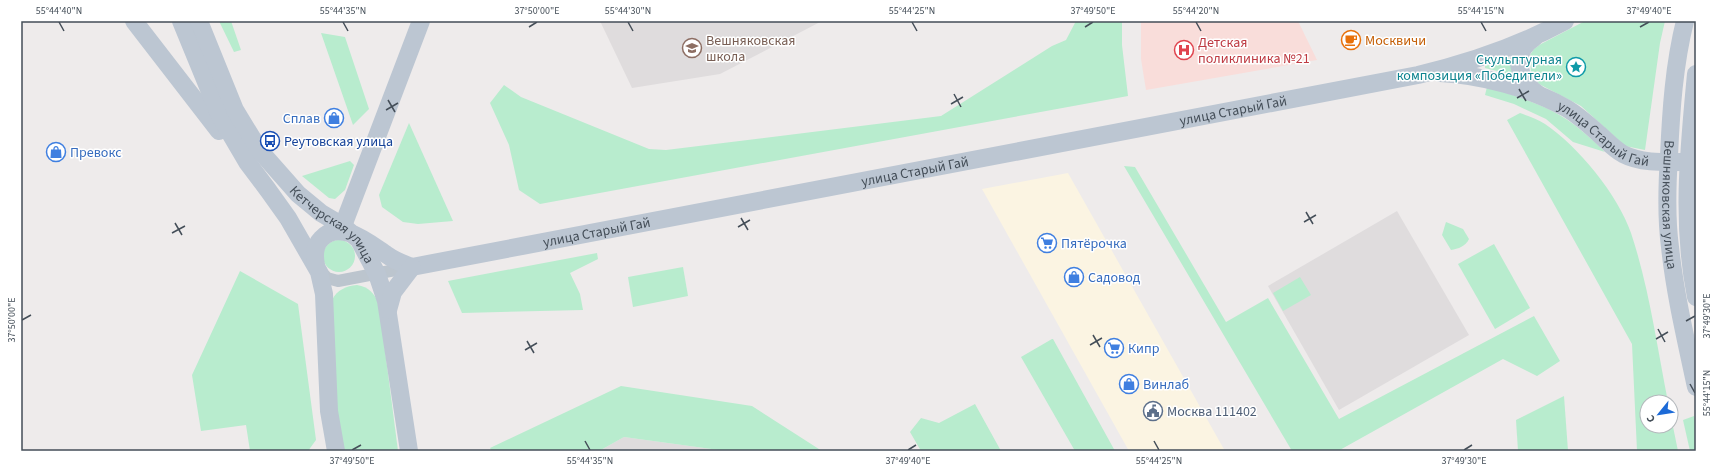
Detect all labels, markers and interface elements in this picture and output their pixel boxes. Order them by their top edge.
text: 55°44'40"N [36,4,82,18]
text: 55°44'35"N [320,4,366,18]
text: 37°50'00"E [514,4,560,18]
text: 55°44'30"N [605,4,651,18]
text: 55°44'25"N [889,4,935,18]
text: 37°49'50"E [1070,4,1116,18]
text: 55°44'20"N [1173,4,1219,18]
text: 55°44'15"N [1458,4,1504,18]
text: 37°49'40"E [1626,4,1672,18]
cafe icon: Москвичи [1340,29,1362,51]
place label: Вешняковская школа [706,31,796,67]
place label: Москвичи [1365,31,1426,51]
place label: Детская поликлиника №21 [1198,33,1310,69]
school or university icon: Вешняковская школа [681,37,703,59]
hospital icon: Детская поликлиника №21 [1173,39,1195,61]
place label: Скульптурная композиция «Победители» [1397,50,1562,86]
place icon: Скульптурная композиция «Победители» [1565,56,1587,78]
street label: улица Старый Гай [1178,91,1289,131]
street label: улица Старый Гай [1554,96,1650,172]
shop icon: Сплав [323,107,345,129]
place label: Сплав [283,109,320,129]
bus stop icon: Реутовская улица [259,130,281,152]
place label: Реутовская улица [284,132,393,152]
street label: Вешняковская улица [1656,140,1682,271]
shop icon: Превокс [45,141,67,163]
place label: Превокс [70,143,122,163]
street label: улица Старый Гай [860,152,970,192]
street label: Кетчерская улица [284,182,379,267]
street label: улица Старый Гай [541,213,652,253]
supermarket icon: Пятёрочка [1036,232,1058,254]
place label: Пятёрочка [1061,234,1127,254]
shop icon: Садовод [1063,266,1085,288]
place label: Садовод [1088,268,1141,288]
text: 37°49'30"E [1700,293,1714,339]
text: 37°50'00"E [5,297,19,343]
supermarket icon: Кипр [1103,337,1125,359]
place label: Кипр [1128,339,1160,359]
text: 55°44'15"N [1700,370,1714,416]
shop icon: Винлаб [1118,373,1140,395]
place label: Винлаб [1143,375,1189,395]
north arrow [1639,394,1679,434]
public building icon: Москва 111402 [1142,400,1164,422]
place label: Москва 111402 [1167,402,1257,422]
text: С [1642,412,1659,425]
text: 37°49'50"E [329,454,375,468]
text: 55°44'35"N [567,454,613,468]
text: 37°49'40"E [885,454,931,468]
text: 55°44'25"N [1136,454,1182,468]
text: 37°49'30"E [1441,454,1487,468]

